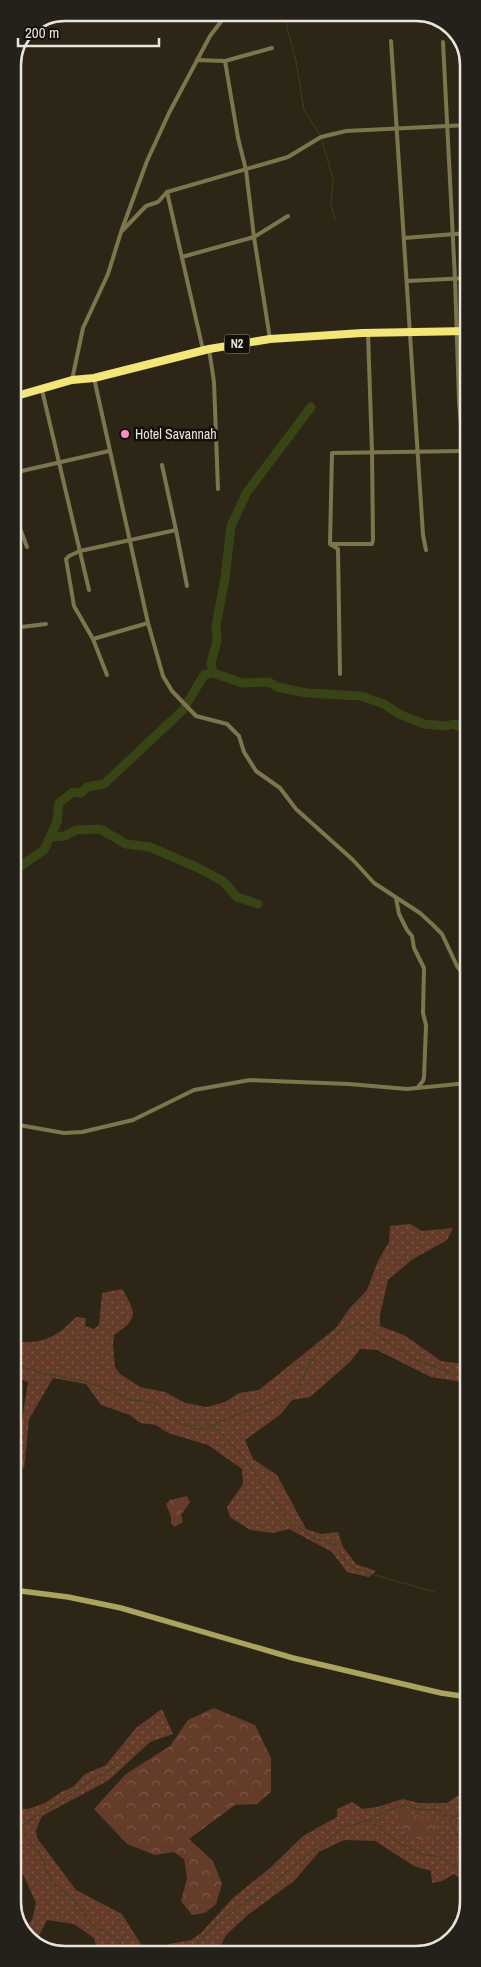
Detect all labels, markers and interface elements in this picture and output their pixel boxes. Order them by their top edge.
scale bar [18,15,159,47]
text: 200 m [25,22,59,43]
road number: N2 [224,334,250,354]
place label: Hotel Savannah [135,425,217,443]
marker: Hotel Savannah [119,428,131,440]

